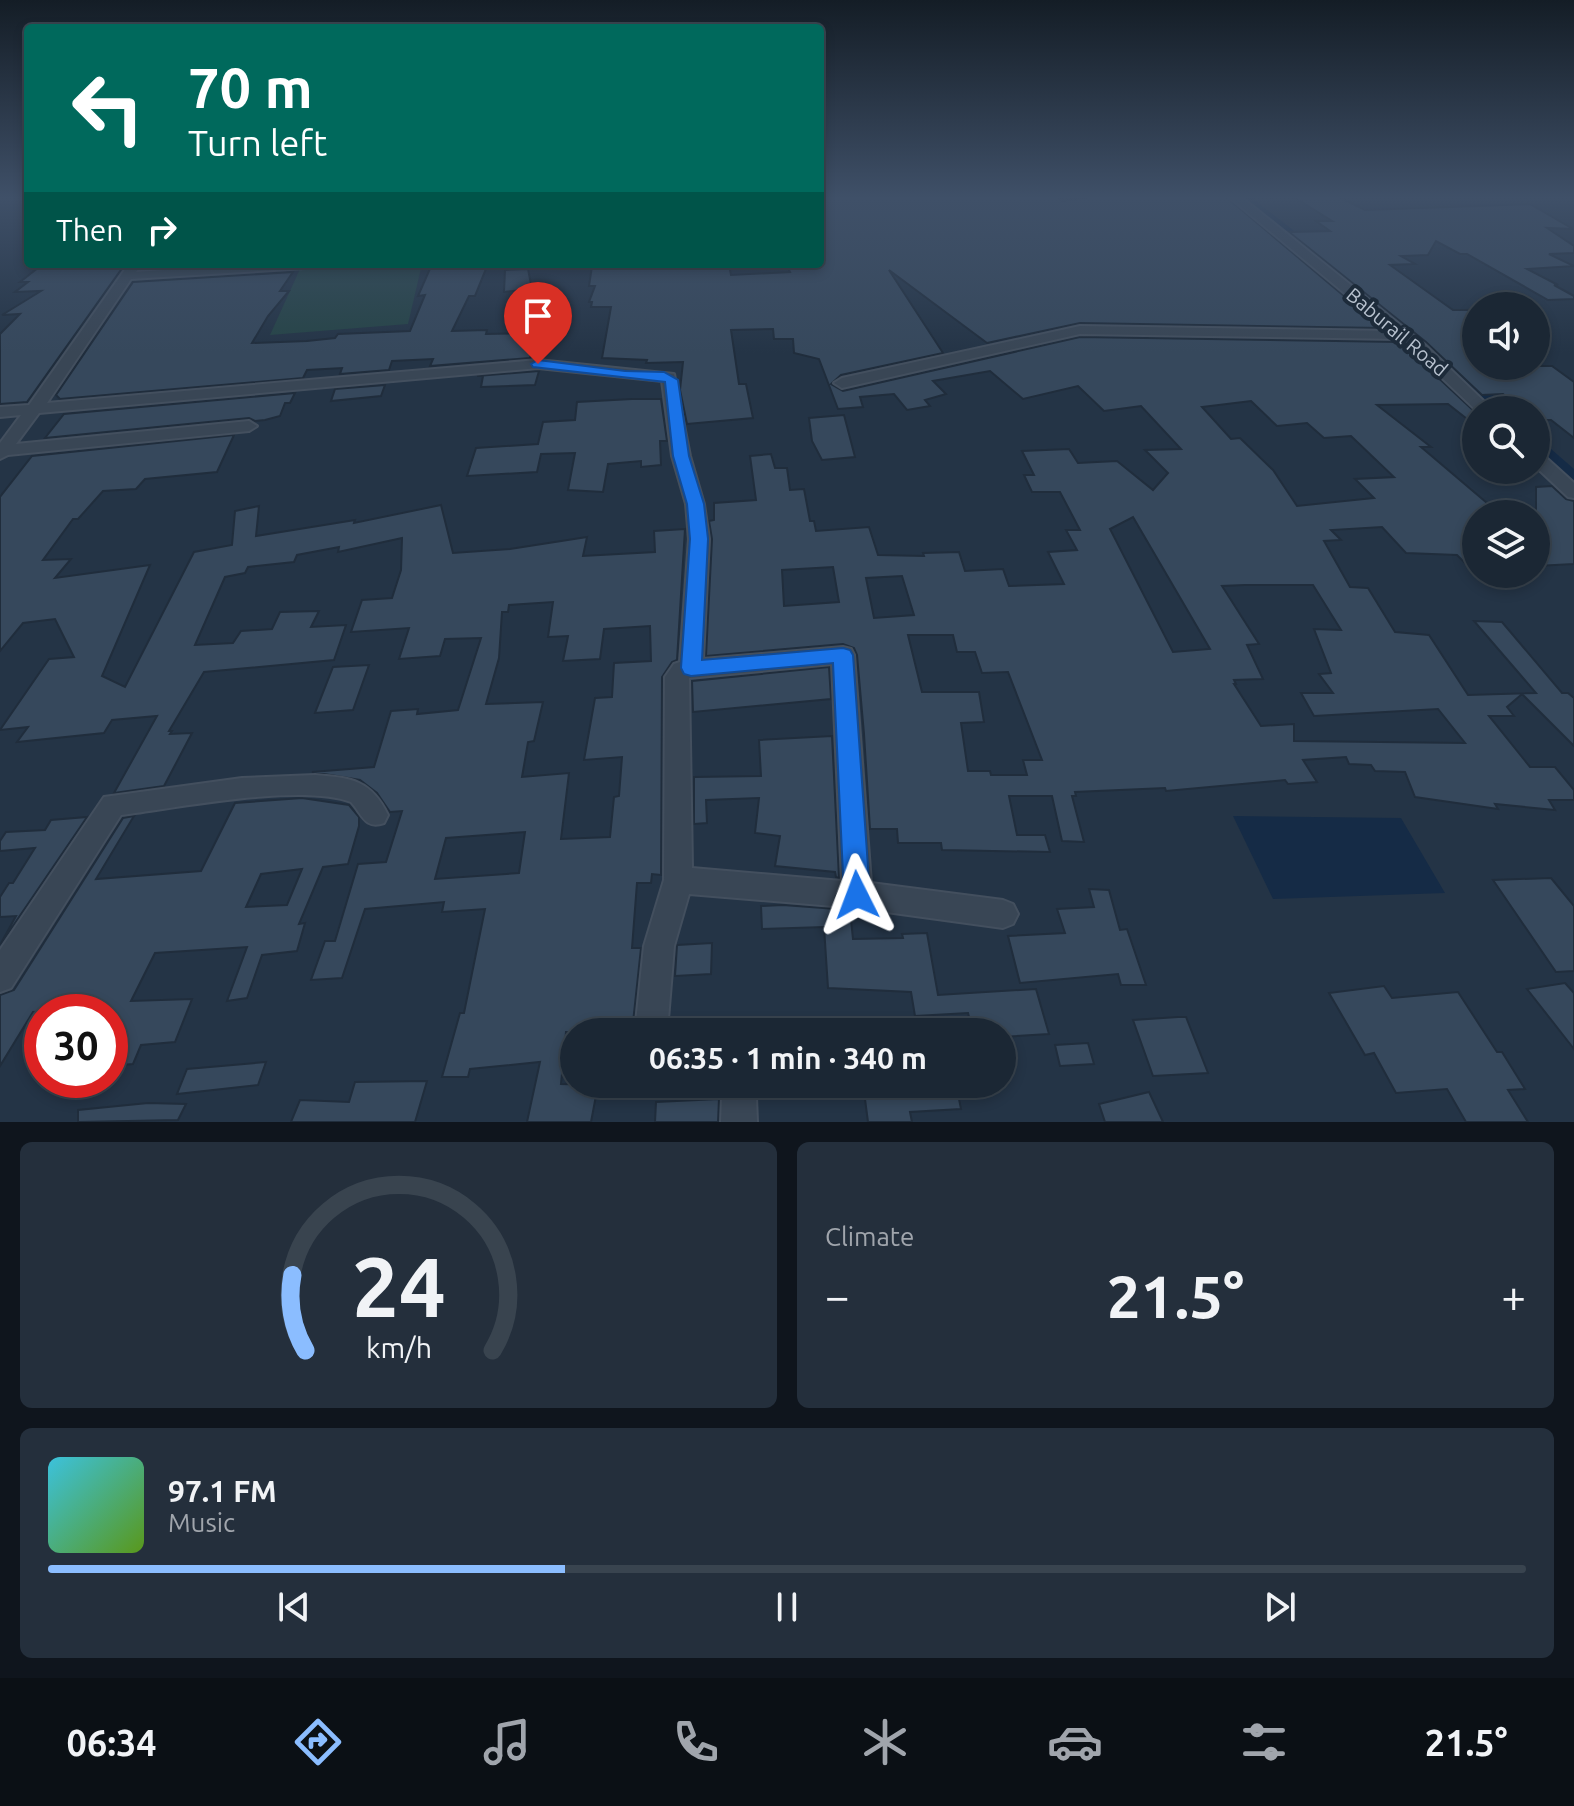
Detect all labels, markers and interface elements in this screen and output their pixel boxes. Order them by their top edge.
icon: left [56,56,160,160]
text: 70 m [188,56,313,119]
text: Turn left [188,122,327,163]
icon: right [140,208,184,252]
text: Then [56,213,124,247]
pin [504,282,572,364]
street label: Baburail Road [1342,283,1452,381]
map controls [1462,292,1550,588]
button: sound [1462,292,1550,380]
icon: arrive [516,294,560,338]
button: search [1462,396,1550,484]
button: layers [1462,500,1550,588]
position arrow [815,853,899,937]
speed limit sign: 30 [24,994,128,1098]
text: 06:35 · 1 min · 340 m [649,1041,927,1075]
text: Climate [825,1222,914,1251]
text: 24 [352,1239,445,1333]
text: 21.5° [1107,1262,1244,1329]
text: − [825,1271,850,1320]
text: + [1501,1271,1526,1320]
text: km/h [366,1331,432,1363]
text: 97.1 FM [168,1474,277,1508]
text: Music [168,1508,235,1537]
icon: previous [272,1585,316,1629]
icon: pause [765,1585,809,1629]
icon: next [1258,1585,1302,1629]
icon: directions [290,1714,346,1770]
icon: music [479,1714,535,1770]
icon: phone [668,1714,724,1770]
icon: climate [857,1714,913,1770]
icon: car [1047,1714,1103,1770]
icon: filters [1236,1714,1292,1770]
text: 06:34 [67,1722,157,1763]
text: 21.5° [1425,1722,1507,1763]

